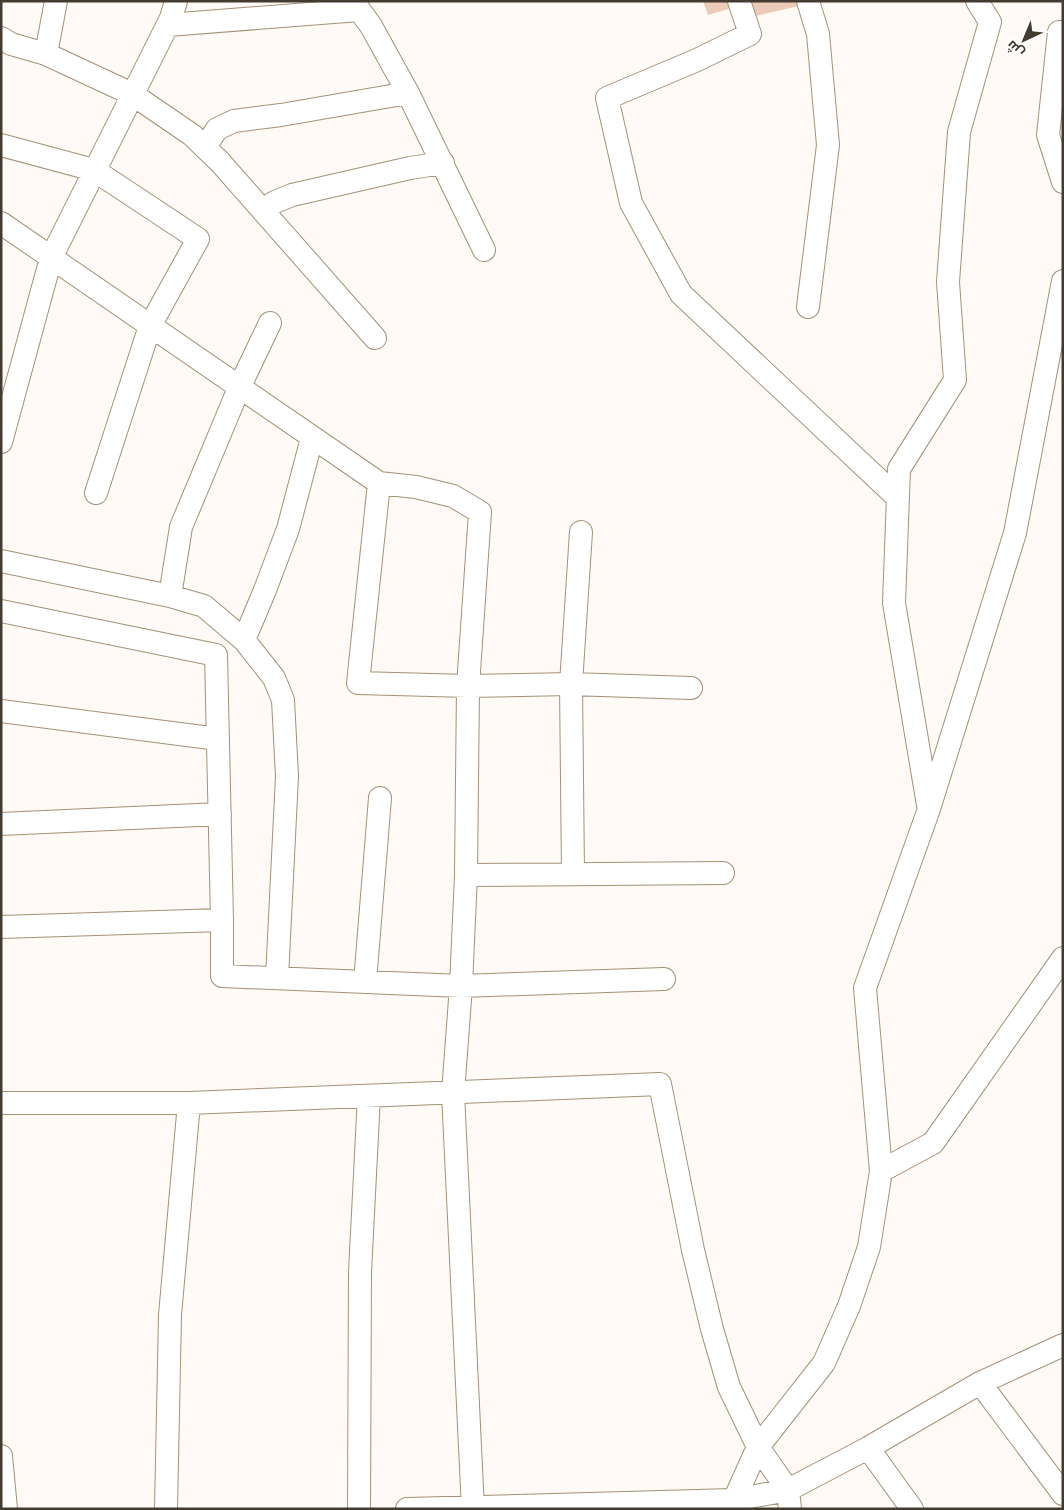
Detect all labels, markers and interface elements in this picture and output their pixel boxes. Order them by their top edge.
north arrow [999,15,1049,65]
text: ش [1002,37,1028,62]

